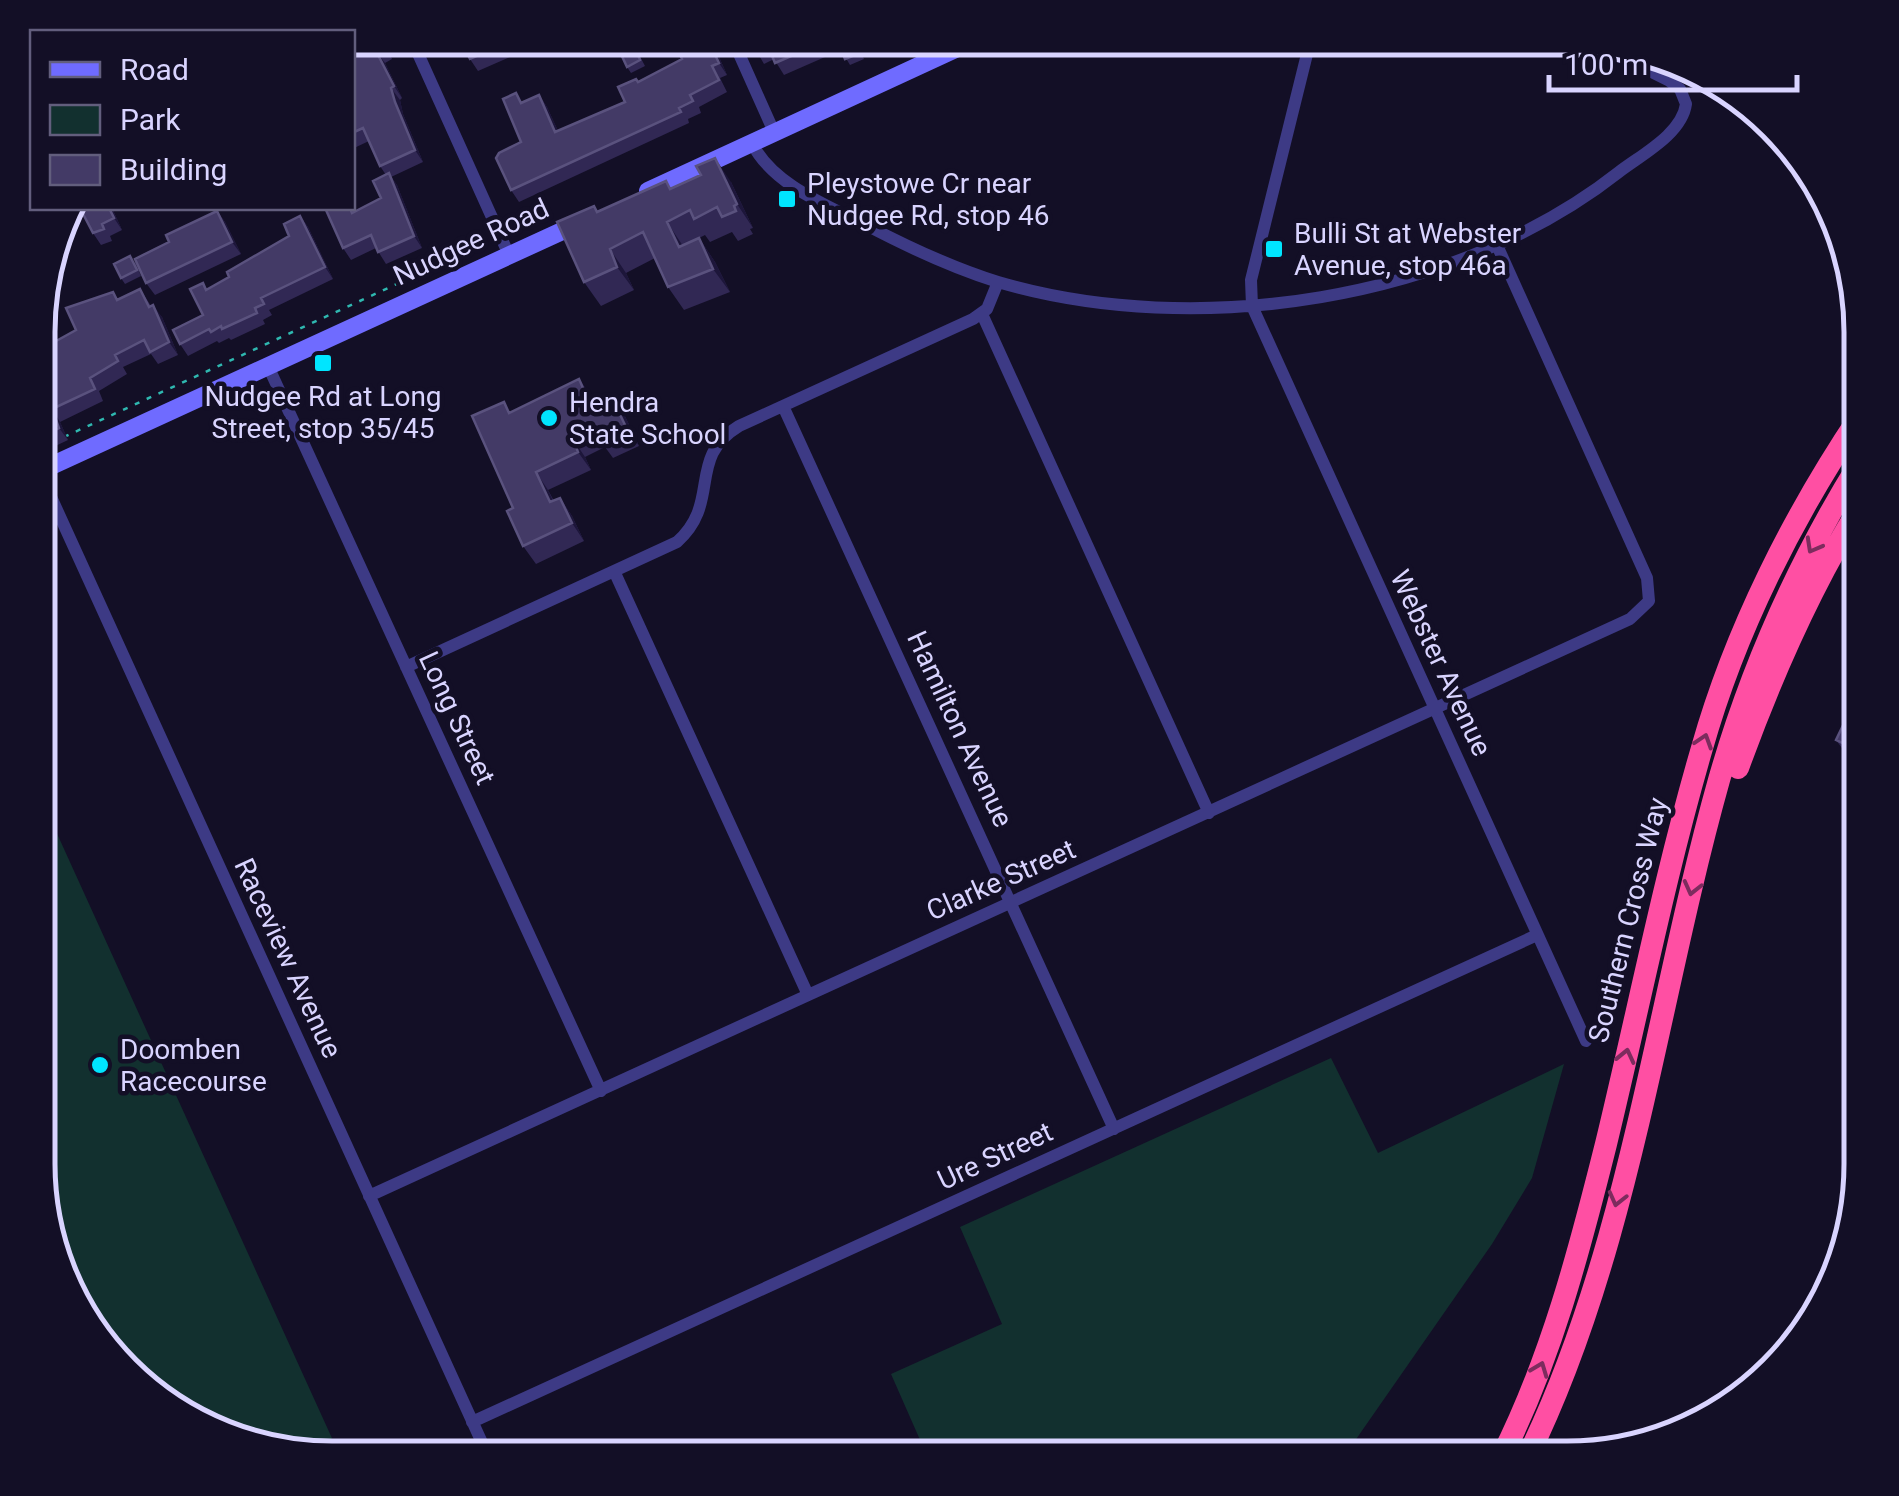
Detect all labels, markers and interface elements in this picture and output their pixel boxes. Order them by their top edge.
legend [30,30,355,210]
scale bar [1549,30,1796,92]
text: 100 m [1564,47,1648,82]
text: Road [120,52,189,87]
text: Park [120,102,181,137]
text: Building [120,152,227,187]
place label: Pleystowe Cr near Nudgee Rd, stop 46 [807,167,1050,232]
marker: Pleystowe Cr near Nudgee Rd, stop 46 [776,188,798,210]
street label: Nudgee Road [388,192,554,292]
place label: Bulli St at Webster Avenue, stop 46a [1294,217,1522,282]
marker: Bulli St at Webster Avenue, stop 46a [1263,238,1285,260]
marker: Nudgee Rd at Long Street, stop 35/45 [312,352,334,374]
place label: Nudgee Rd at Long Street, stop 35/45 [204,380,442,445]
place label: Hendra State School [569,386,726,451]
marker: Hendra State School [538,407,560,429]
one-way arrow [1806,535,1826,553]
street label: Webster Avenue [1383,565,1499,761]
street label: Hamilton Avenue [900,626,1020,832]
street label: Long Street [412,646,502,790]
one-way arrow [1693,733,1713,750]
street label: Southern Cross Way [1582,794,1674,1046]
street label: Clarke Street [922,833,1080,927]
street label: Raceview Avenue [227,853,349,1063]
one-way arrow [1683,879,1704,896]
place label: Doomben Racecourse [120,1033,267,1098]
one-way arrow [1614,1048,1635,1065]
marker: Doomben Racecourse [89,1054,111,1076]
street label: Ure Street [932,1115,1058,1197]
one-way arrow [1608,1190,1629,1207]
one-way arrow [1528,1362,1549,1379]

